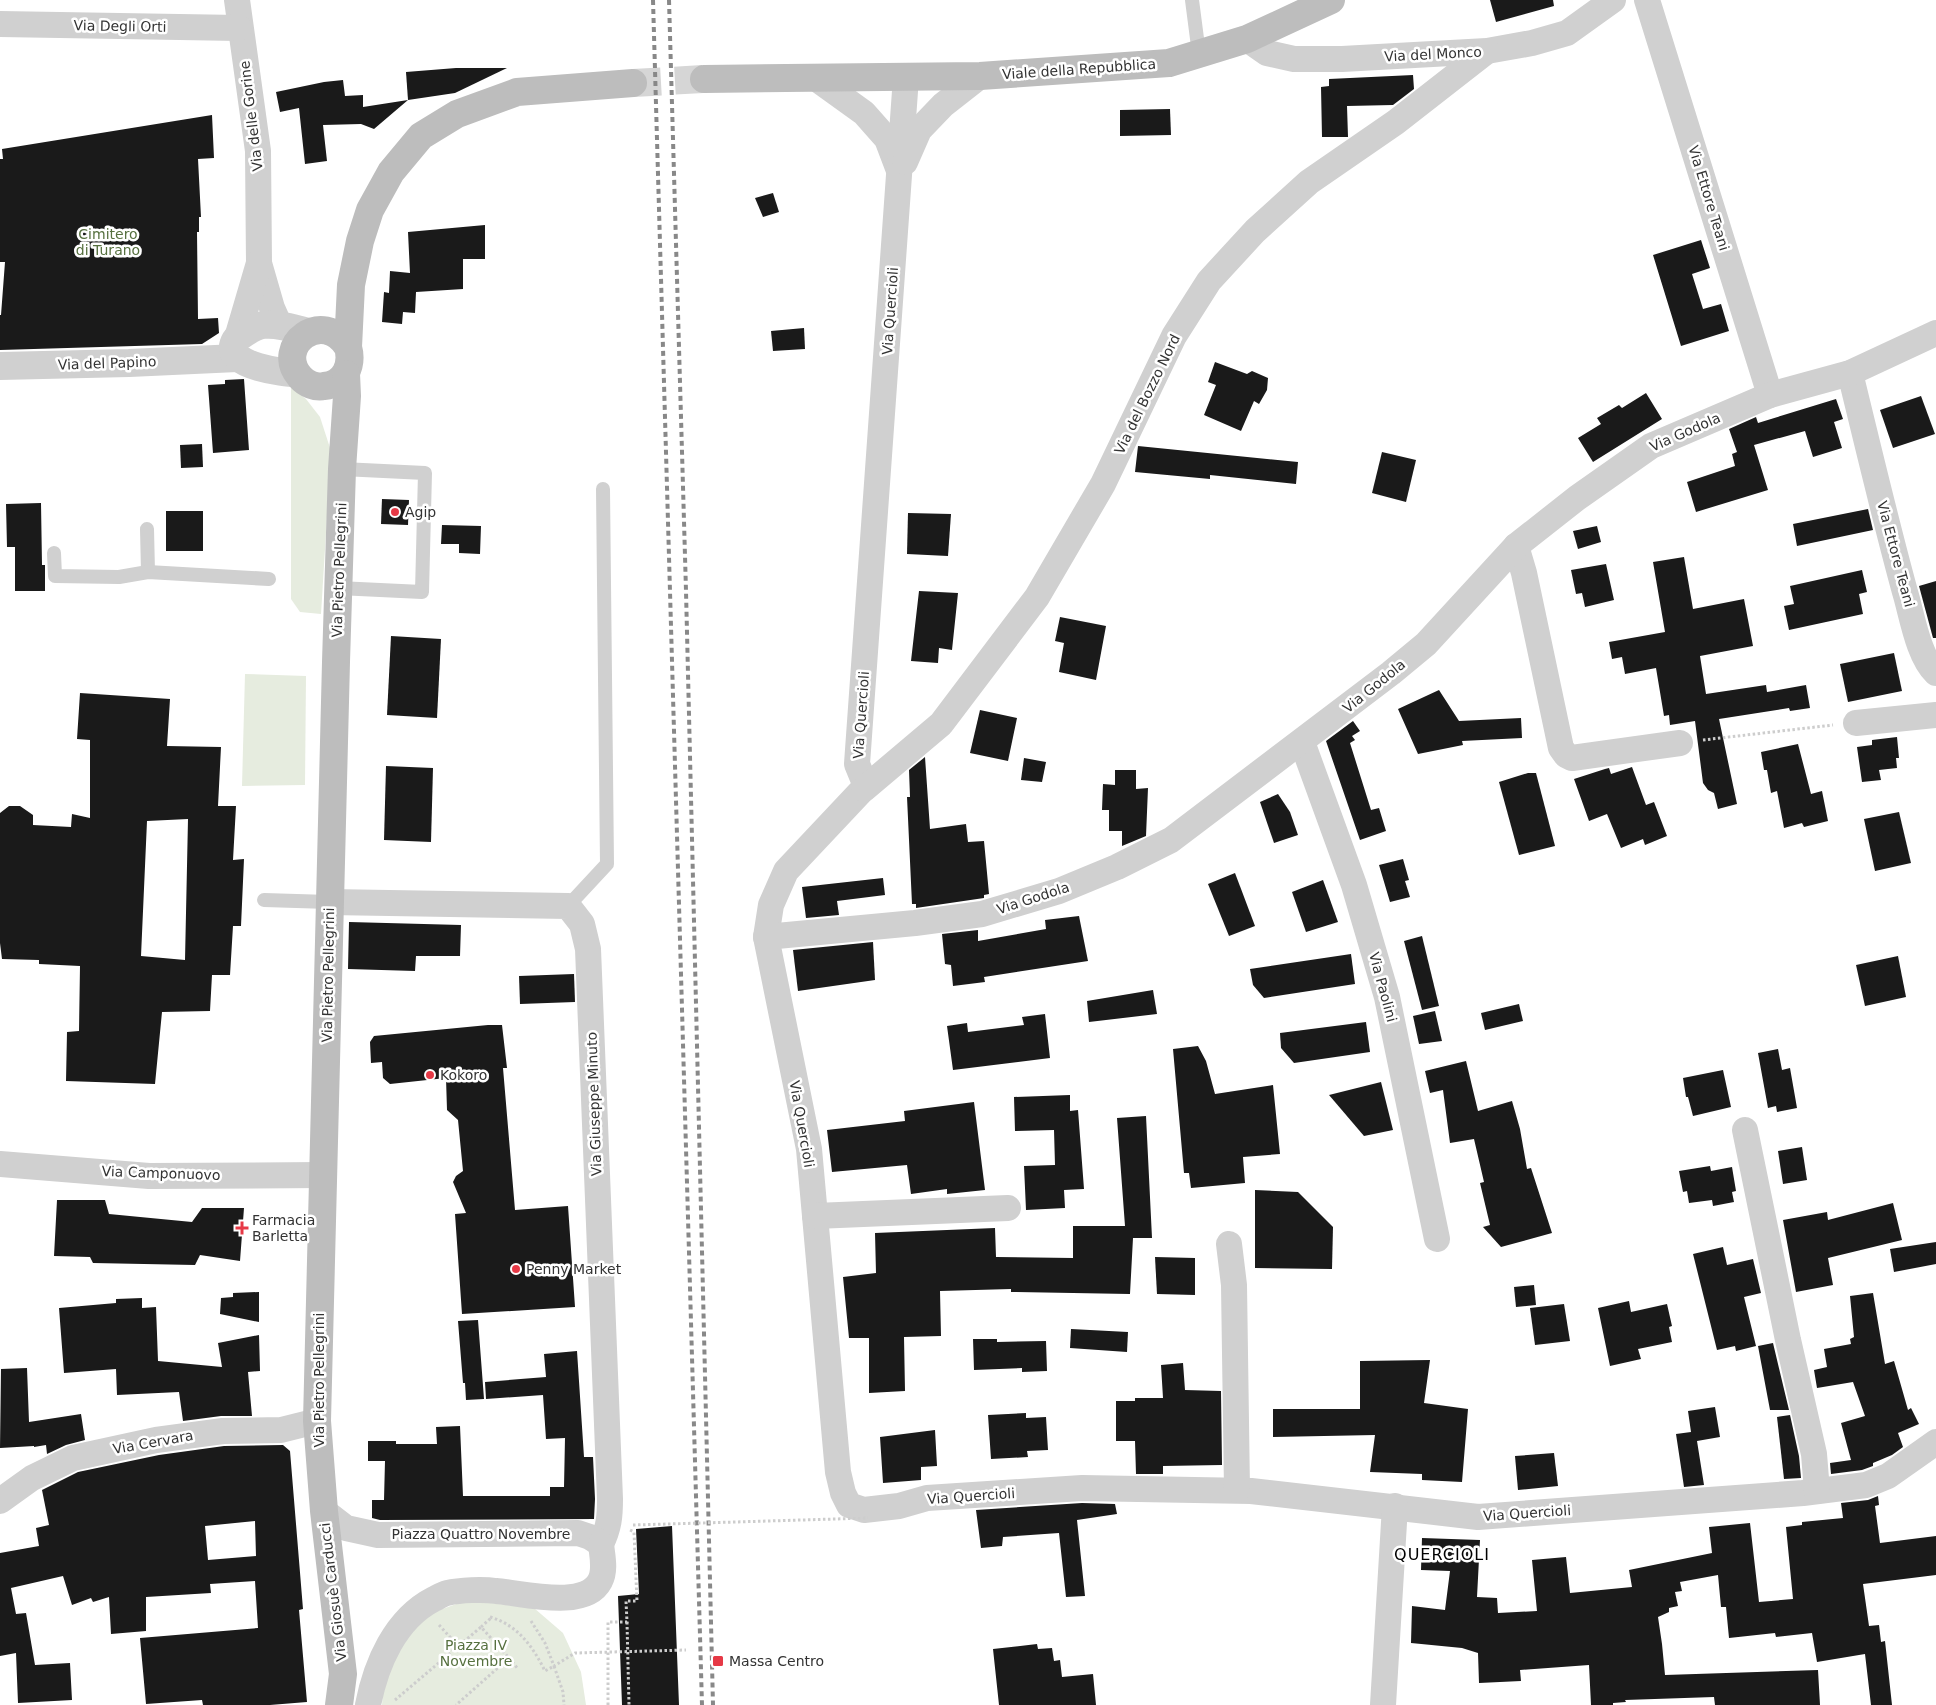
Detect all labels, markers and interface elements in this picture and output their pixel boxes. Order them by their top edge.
street label: Via Degli Orti [73,17,167,35]
street label: Via del Monco [1384,43,1482,65]
street label: Viale della Repubblica [1001,56,1157,82]
street label: Via delle Gorine [236,60,266,172]
street label: Via Ettore Teani [1685,143,1733,253]
park label: Cimitero di Turano [76,226,140,258]
street label: Via Quercioli [879,267,901,355]
street label: Via del Bozzo Nord [1111,331,1183,457]
street label: Via del Papino [57,353,157,373]
street label: Via Godola [1647,409,1723,455]
street label: Via Ettore Teani [1874,499,1918,609]
street label: Via Pietro Pellegrini [329,502,349,638]
place label: Agip [405,504,436,520]
marker: Agip [389,506,401,518]
street label: Via Godola [1340,656,1408,716]
street label: Via Quercioli [850,671,872,759]
street label: Via Godola [995,879,1071,917]
street label: Via Pietro Pellegrini [319,907,337,1043]
street label: Via Paolini [1366,950,1400,1024]
street label: Via Giuseppe Minuto [583,1032,605,1176]
place label: Kokoro [440,1067,487,1083]
marker: Kokoro [424,1069,436,1081]
street label: Via Quercioli [786,1079,818,1169]
street label: Via Camponuovo [101,1163,221,1183]
place label: Farmacia Barletta [252,1212,315,1244]
marker: Farmacia Barletta [236,1222,248,1234]
place label: Penny Market [526,1261,622,1277]
marker: Penny Market [510,1263,522,1275]
street label: Via Pietro Pellegrini [311,1312,327,1448]
street label: Via Cervara [111,1427,195,1457]
street label: Via Quercioli [927,1485,1015,1507]
street label: Via Quercioli [1483,1502,1571,1524]
street label: Via Giosuè Carducci [317,1522,349,1662]
street label: Piazza Quattro Novembre [392,1526,570,1542]
district label: QUERCIOLI [1394,1545,1490,1564]
park label: Piazza IV Novembre [440,1637,512,1669]
place label: Massa Centro [729,1653,824,1669]
marker: Massa Centro [711,1654,725,1668]

